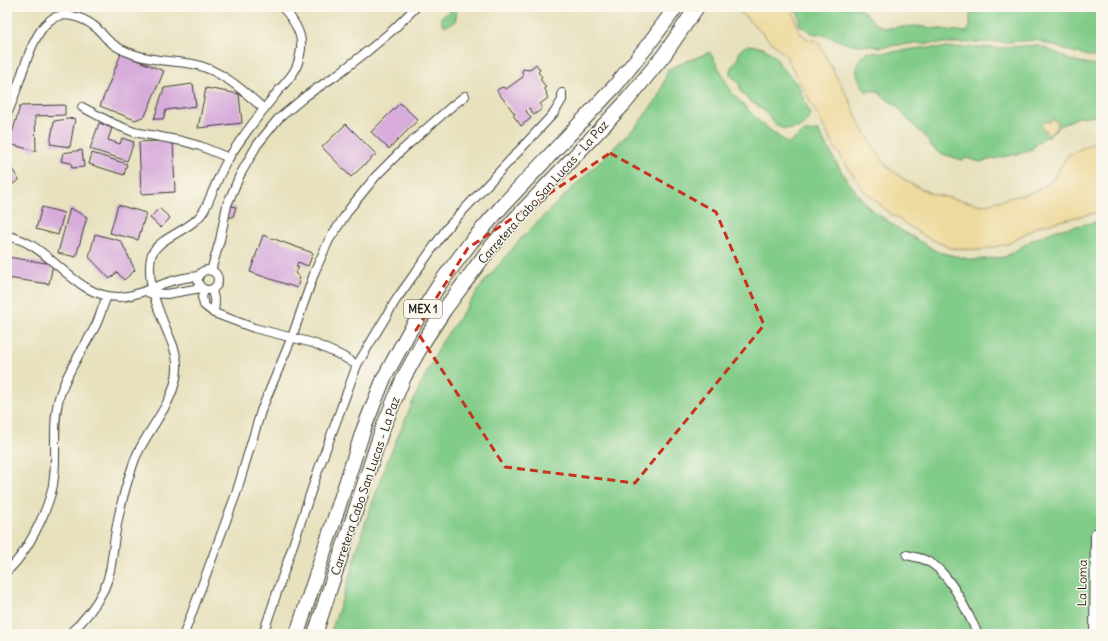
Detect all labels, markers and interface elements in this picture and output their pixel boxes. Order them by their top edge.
street label: Carretera Cabo San Lucas - La Paz [475,117,612,267]
road number: MEX 1 [404,300,442,318]
street label: Carretera Cabo San Lucas - La Paz [327,395,403,577]
street label: La Loma [1074,559,1090,606]

